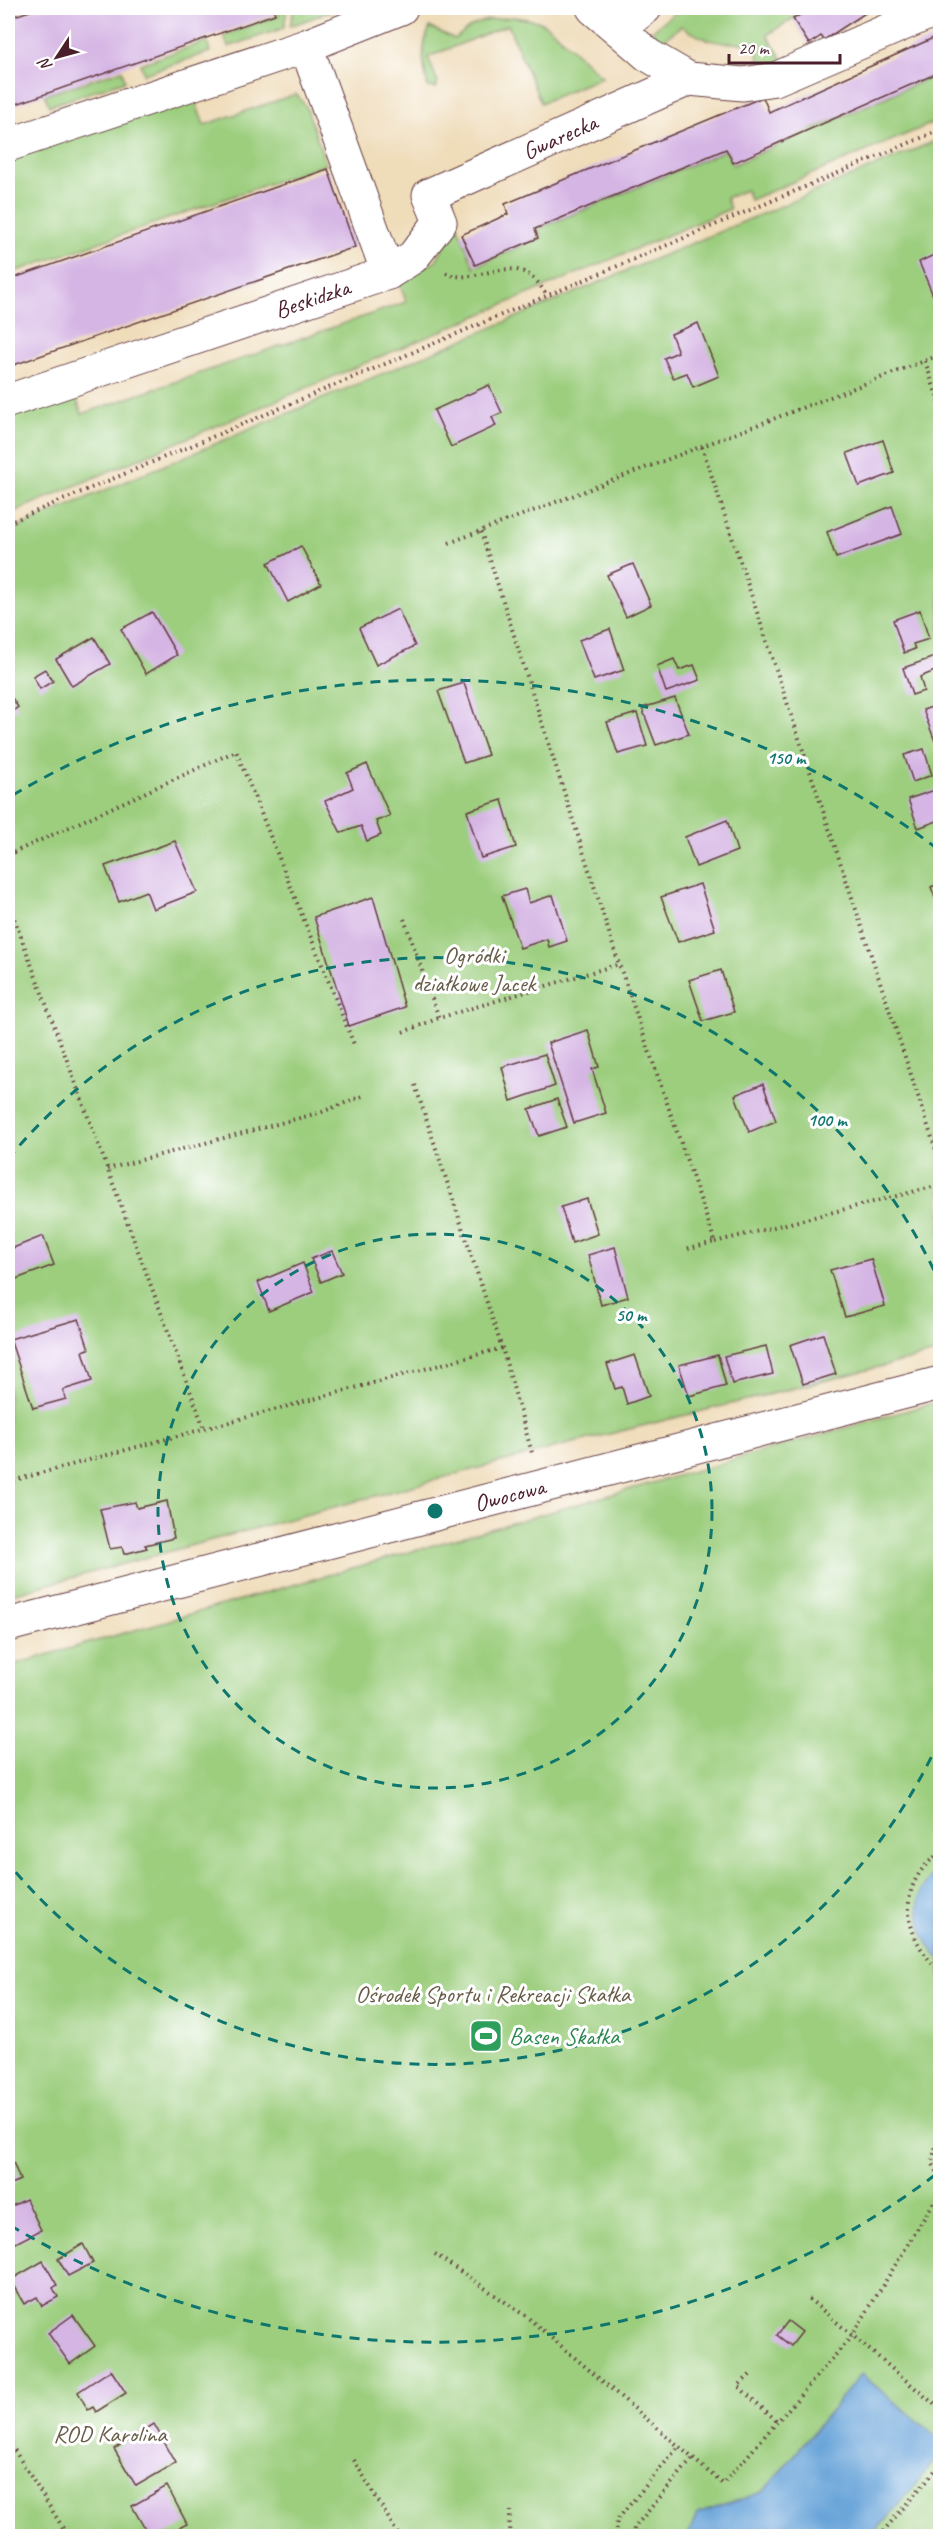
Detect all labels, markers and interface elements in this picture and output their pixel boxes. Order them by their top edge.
north arrow [27,27,87,87]
scale bar [729,27,840,65]
text: 20 m [738,37,771,59]
text: N [33,53,57,75]
street label: Gwarecka [518,106,604,166]
street label: Beskidzka [271,271,356,325]
text: 150 m [767,747,807,769]
park label: Ogródki działkowe Jacek [413,940,538,998]
text: 100 m [808,1109,848,1131]
text: 50 m [616,1304,648,1326]
street label: Owocowa [471,1471,550,1518]
centre of rings [425,1501,445,1521]
park label: Ośrodek Sportu i Rekreacji Skałka [356,1979,632,2009]
sports icon: Basen Skałka [468,2018,504,2054]
place label: Basen Skałka [509,2021,621,2051]
park label: ROD Karolina [53,2419,168,2449]

